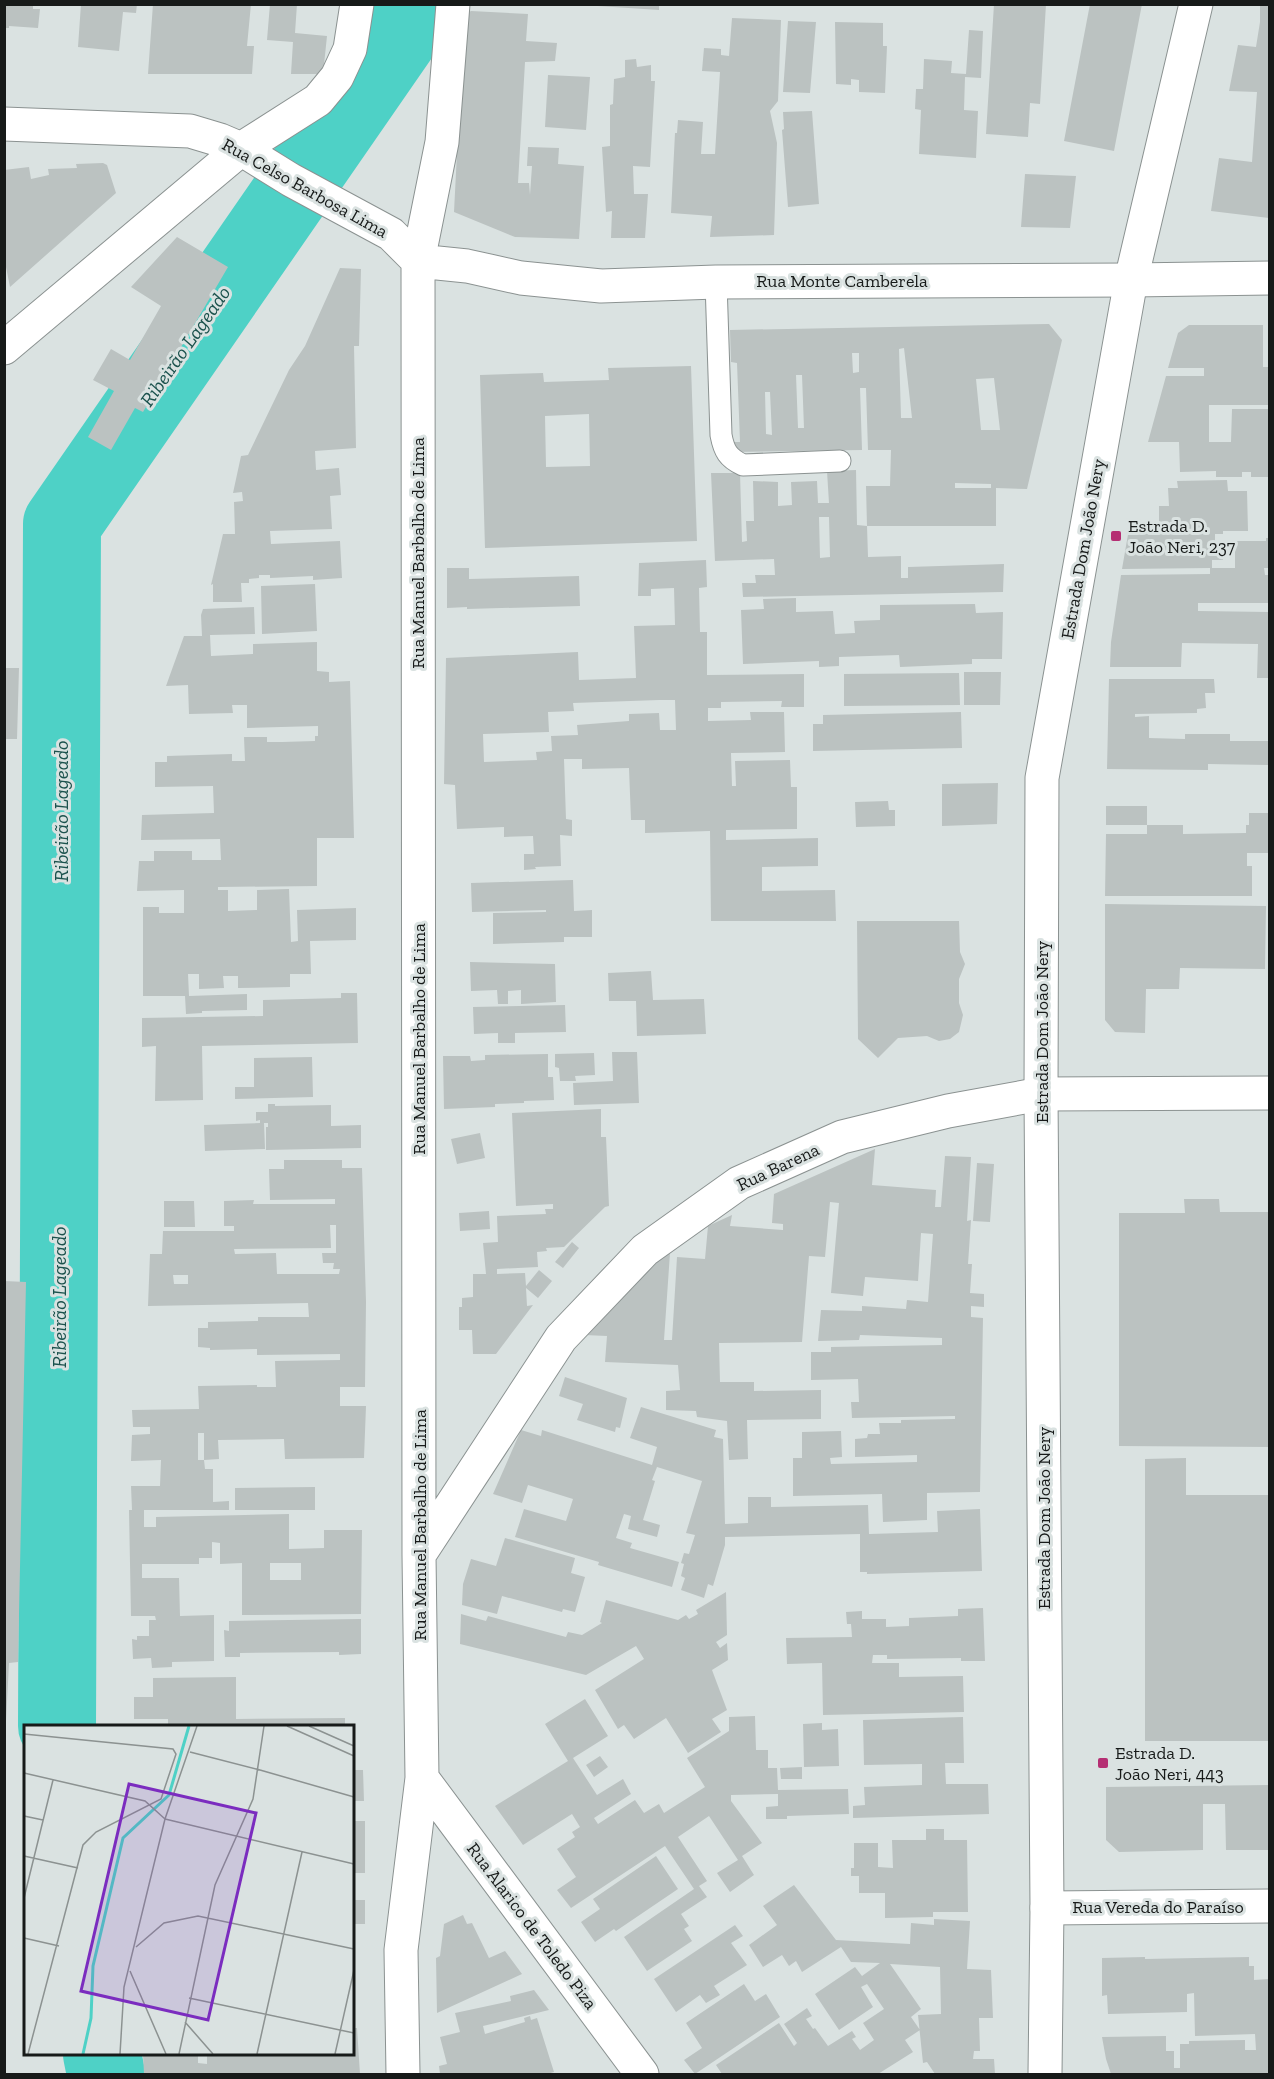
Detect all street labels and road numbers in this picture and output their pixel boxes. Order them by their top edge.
street label: Rua Celso Barbosa Lima [218,133,392,243]
street label: Rua Monte Camberela [756,270,928,292]
street label: Rua Manuel Barbalho de Lima [407,437,429,669]
street label: Estrada Dom João Nery [1056,456,1110,641]
street label: Rua Manuel Barbalho de Lima [408,923,430,1155]
street label: Estrada Dom João Nery [1031,940,1053,1123]
street label: Rua Barena [733,1138,823,1196]
street label: Rua Manuel Barbalho de Lima [409,1409,431,1641]
street label: Estrada Dom João Nery [1033,1426,1055,1609]
street label: Rua Alarico de Toledo Piza [462,1838,602,2014]
street label: Rua Vereda do Paraíso [1072,1896,1244,1918]

